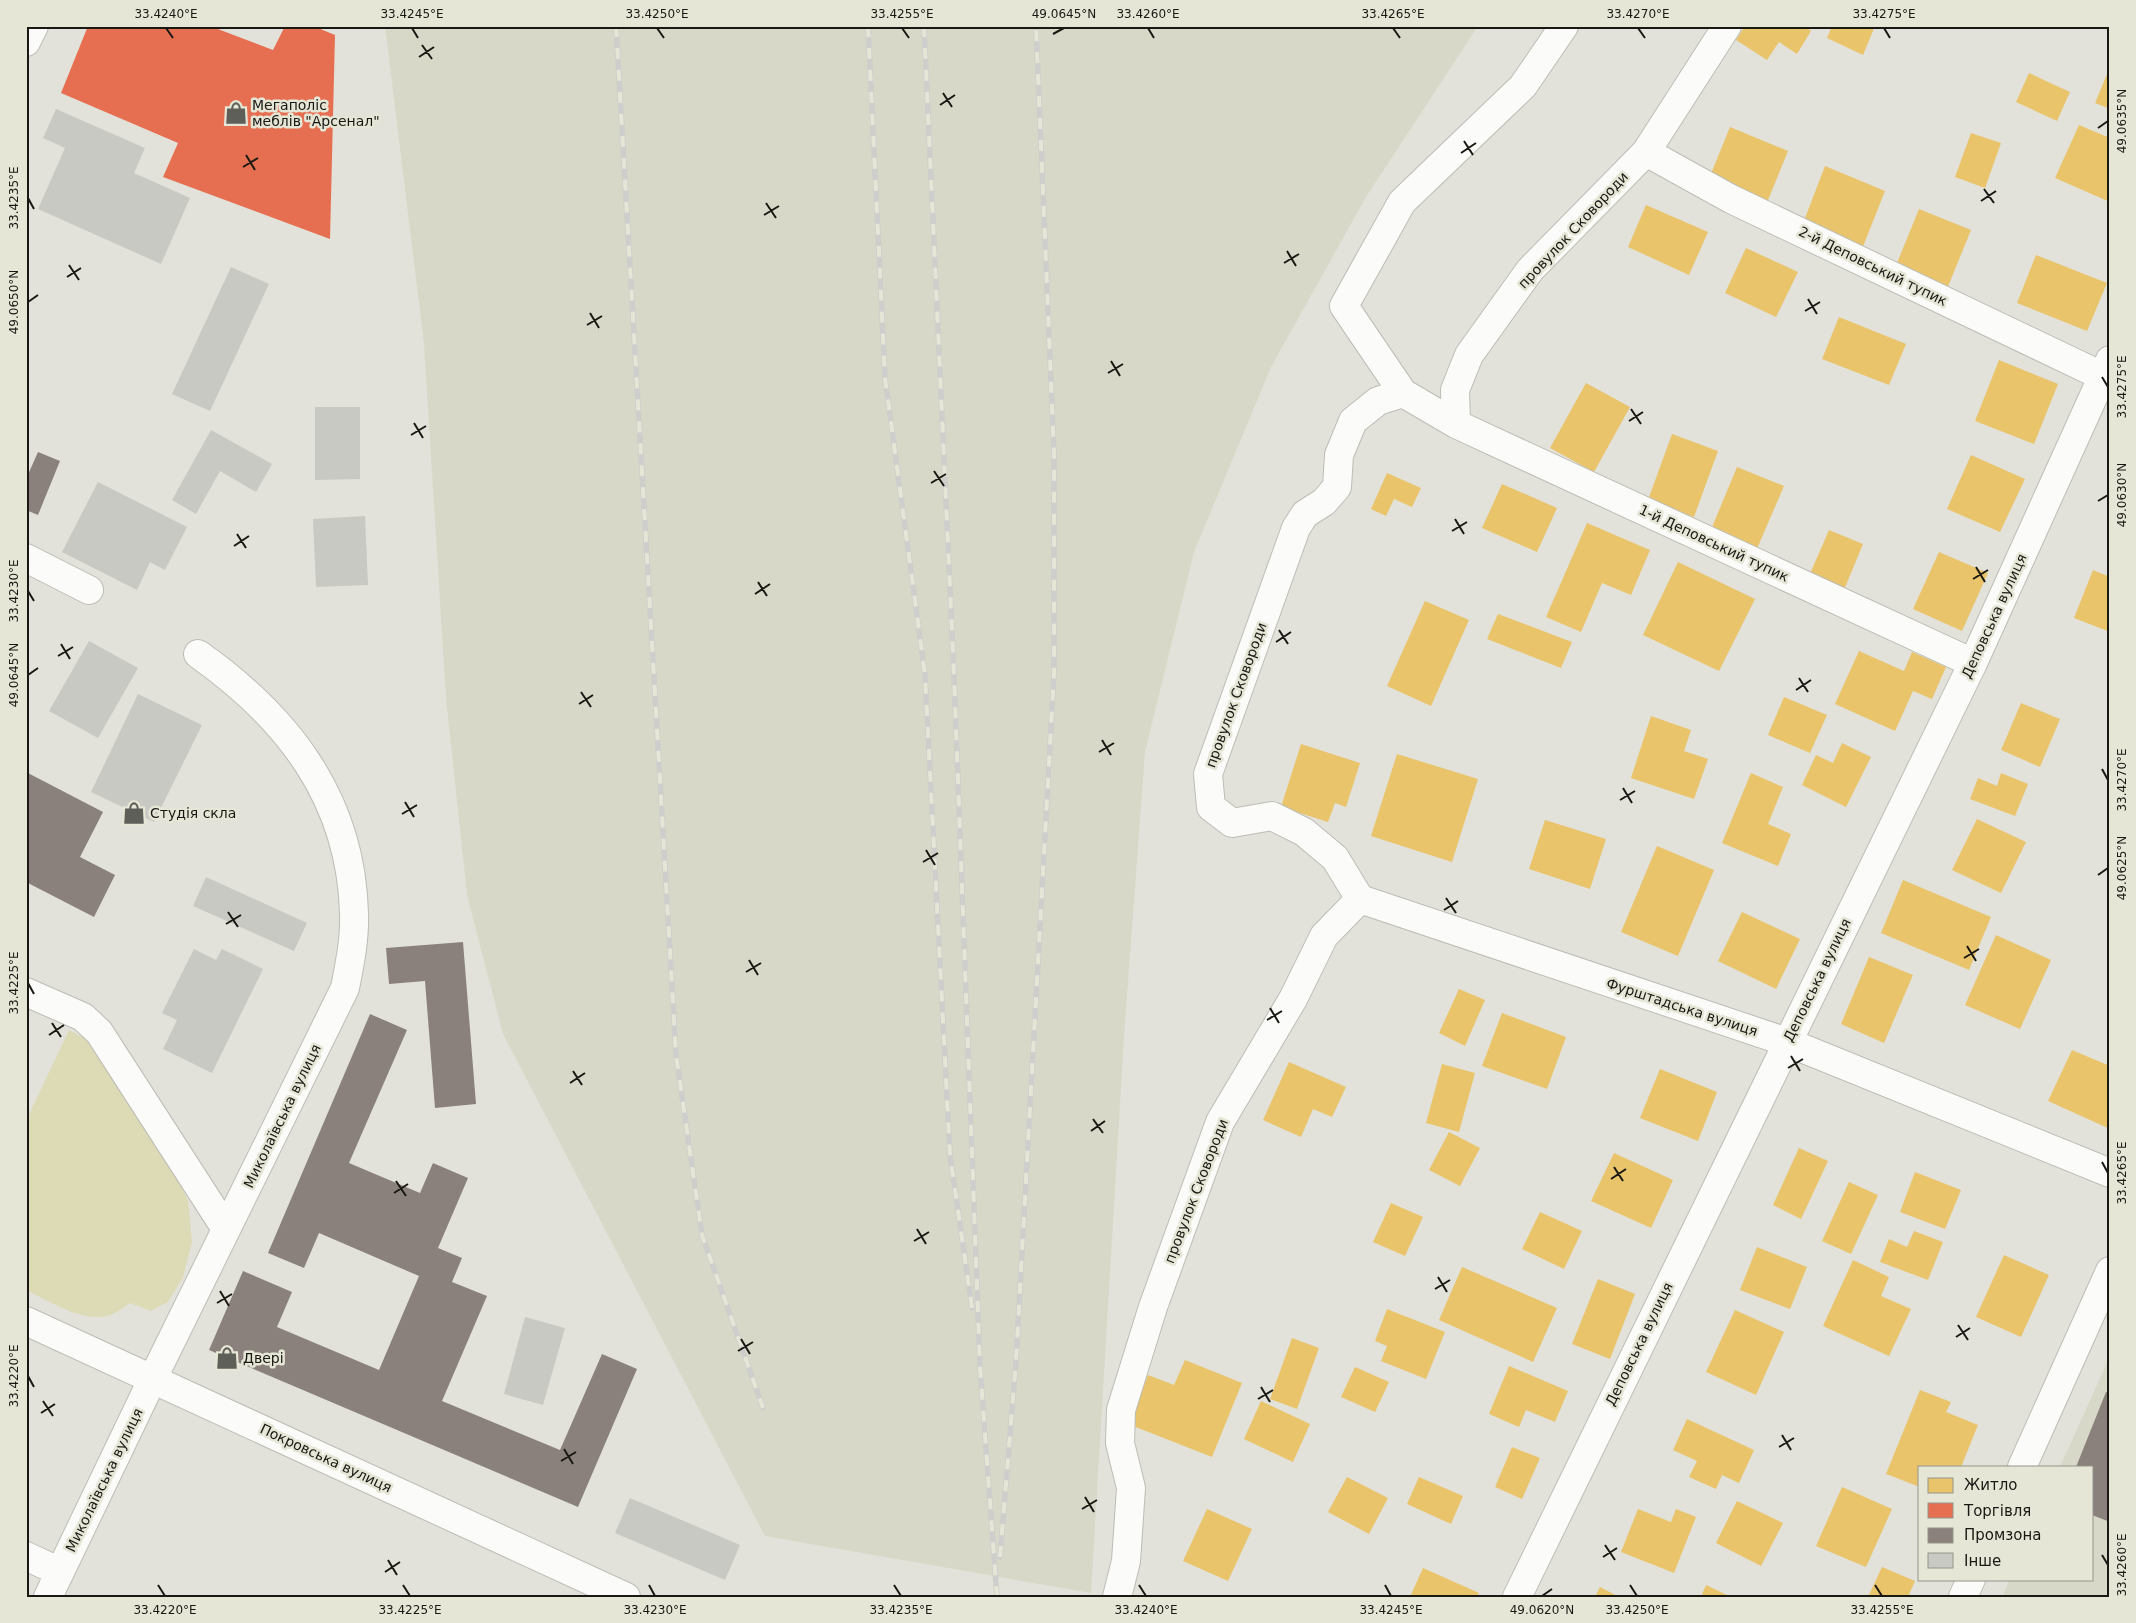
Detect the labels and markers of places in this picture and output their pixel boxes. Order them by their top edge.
place label: Мегаполіс меблів "Арсенал" [252,97,380,129]
shop icon: Мегаполіс меблів "Арсенал" [223,100,249,126]
shop icon: Студія скла [121,800,147,826]
place label: Студія скла [150,805,236,821]
shop icon: Двері [214,1345,240,1371]
place label: Двері [243,1350,284,1366]

